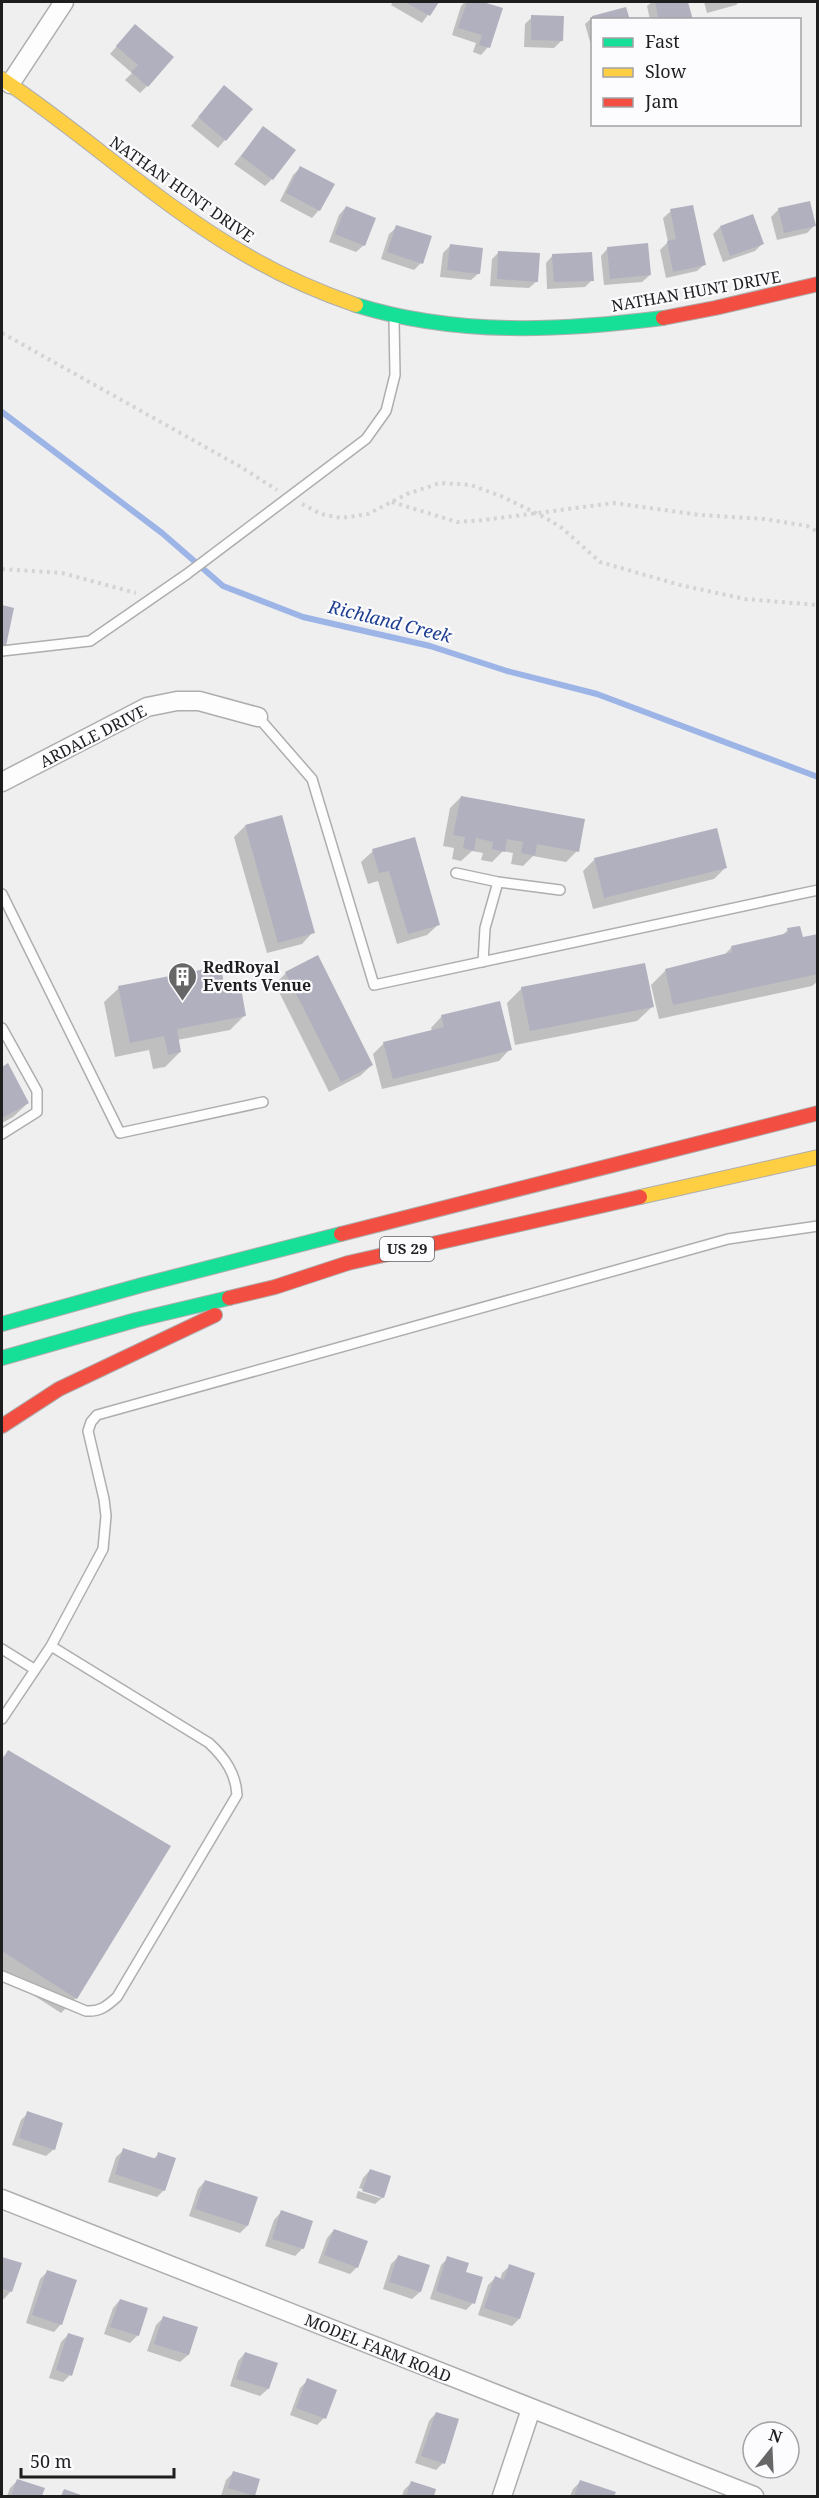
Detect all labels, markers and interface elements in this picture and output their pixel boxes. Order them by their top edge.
legend [591,18,801,126]
text: Fast [645,29,680,53]
text: Slow [645,59,687,83]
text: Jam [644,89,679,113]
street label: NATHAN HUNT DRIVE [105,131,259,247]
street label: NATHAN HUNT DRIVE [610,265,783,317]
water label: Richland Creek [325,594,455,648]
street label: ARDALE DRIVE [36,700,150,772]
place label: RedRoyal Events Venue [203,956,311,996]
building icon: RedRoyal Events Venue [166,960,198,1002]
road number: US 29 [380,1237,434,1261]
street label: MODEL FARM ROAD [301,2308,455,2388]
north arrow [741,2420,801,2480]
text: N [766,2423,785,2448]
scale bar [21,2441,174,2479]
text: 50 m [30,2449,72,2473]

